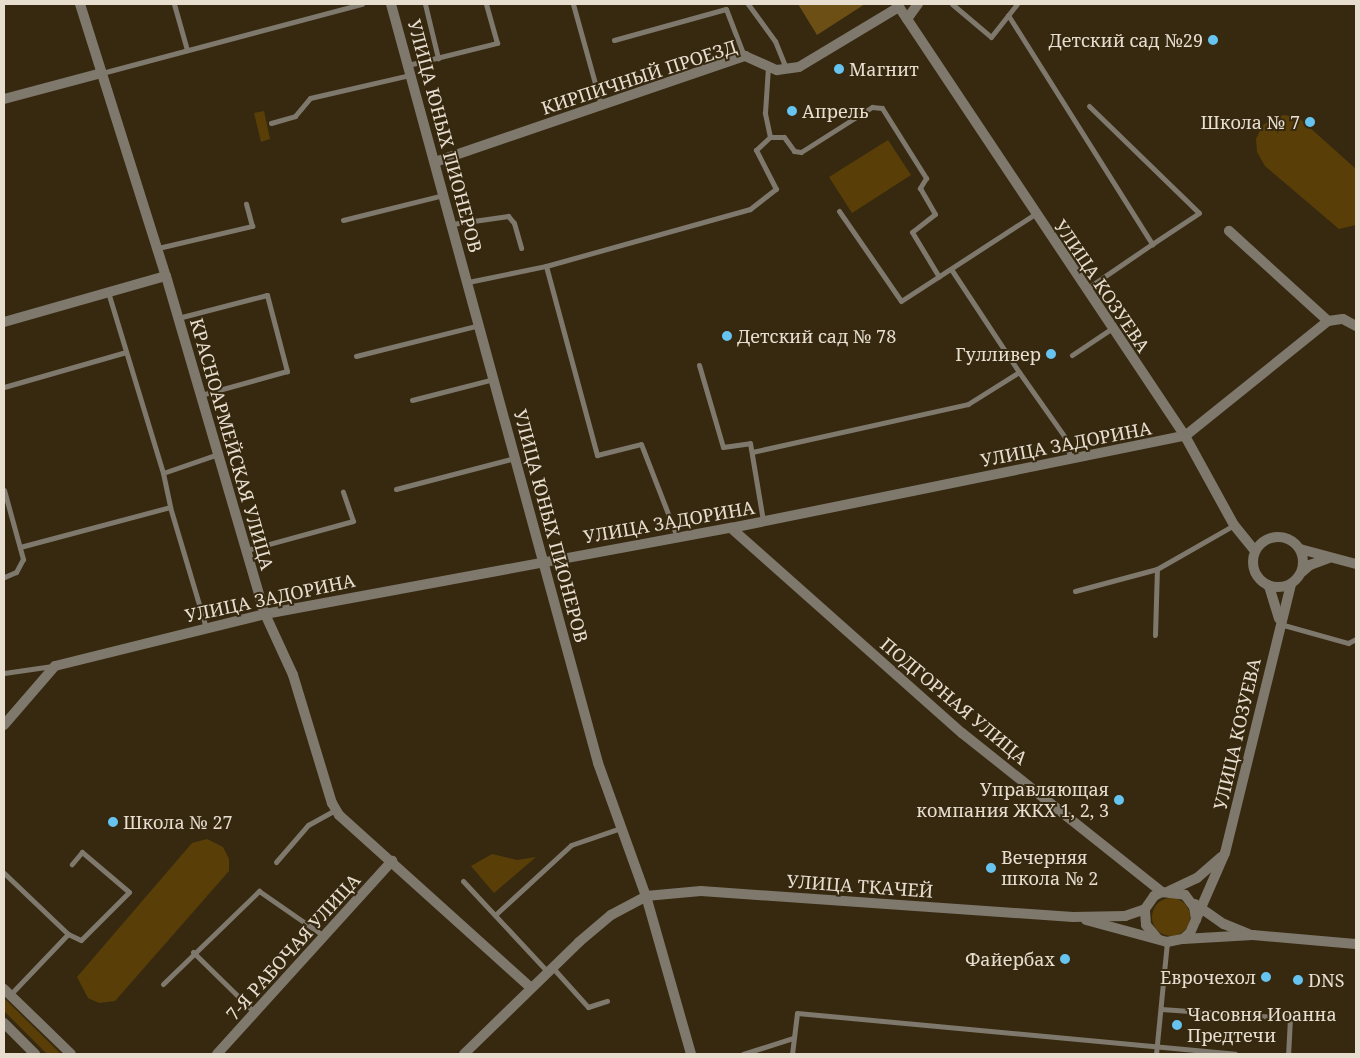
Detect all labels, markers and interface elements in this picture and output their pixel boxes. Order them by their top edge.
street label: УЛИЦА ЮНЫХ ПИОНЕРОВ [403,17,487,255]
place label: Детский сад №29 [1048,29,1203,51]
marker: Детский сад №29 [1207,34,1219,46]
street label: КИРПИЧНЫЙ ПРОЕЗД [538,35,740,119]
place label: Магнит [849,58,919,80]
marker: Магнит [833,63,845,75]
place label: Апрель [802,100,868,122]
marker: Апрель [786,105,798,117]
place label: Школа № 7 [1200,111,1300,133]
marker: Школа № 7 [1304,116,1316,128]
street label: УЛИЦА КОЗУЕВА [1050,216,1154,356]
street label: КРАСНОАРМЕЙСКАЯ УЛИЦА [186,316,278,572]
place label: Детский сад № 78 [737,325,896,347]
marker: Детский сад № 78 [721,330,733,342]
place label: Гулливер [955,343,1041,365]
marker: Гулливер [1045,348,1057,360]
street label: УЛИЦА ЮНЫХ ПИОНЕРОВ [509,407,593,645]
street label: УЛИЦА ЗАДОРИНА [979,417,1153,471]
street label: УЛИЦА ЗАДОРИНА [582,496,756,548]
street label: УЛИЦА ЗАДОРИНА [183,569,357,627]
street label: ПОДГОРНАЯ УЛИЦА [876,633,1032,769]
street label: УЛИЦА КОЗУЕВА [1209,656,1265,812]
place label: Управляющая компания ЖКХ 1, 2, 3 [916,779,1109,822]
marker: Управляющая компания ЖКХ 1, 2, 3 [1113,794,1125,806]
place label: Школа № 27 [123,811,233,833]
marker: Школа № 27 [107,816,119,828]
place label: Вечерняя школа № 2 [1001,847,1098,890]
marker: Вечерняя школа № 2 [985,862,997,874]
street label: 7-Я РАБОЧАЯ УЛИЦА [222,869,364,1025]
street label: УЛИЦА ТКАЧЕЙ [786,870,934,902]
place label: Файербах [965,948,1055,970]
marker: Файербах [1059,953,1071,965]
place label: Еврочехол [1160,966,1256,988]
place label: DNS [1308,969,1345,991]
marker: Еврочехол [1260,971,1272,983]
marker: DNS [1292,974,1304,986]
place label: Часовня Иоанна Предтечи [1187,1004,1337,1046]
marker: Часовня Иоанна Предтечи [1171,1019,1183,1031]

